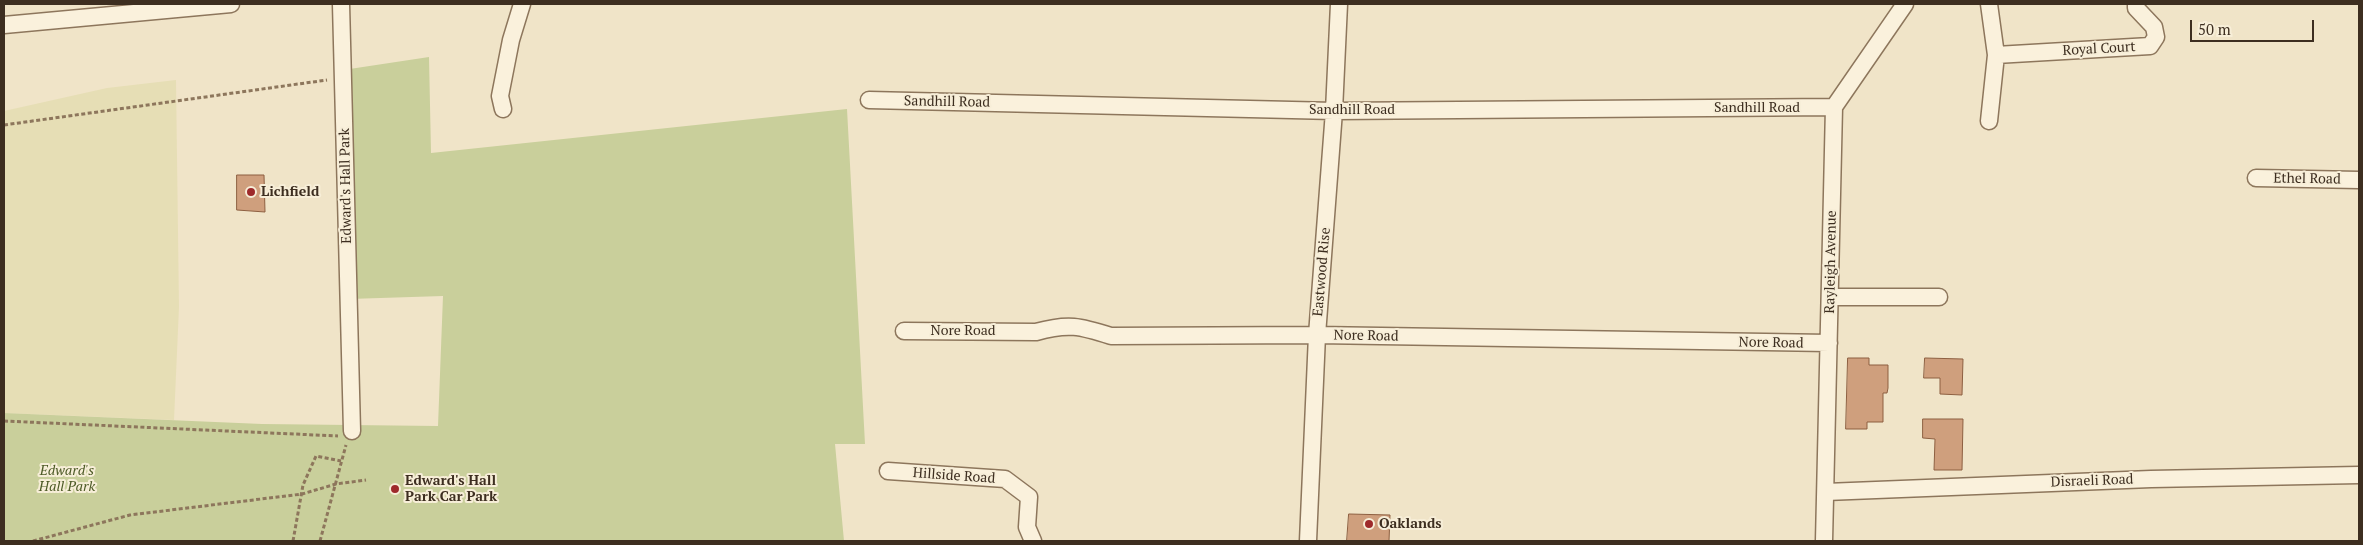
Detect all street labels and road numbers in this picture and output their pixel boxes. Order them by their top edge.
street label: Royal Court [2062,39,2136,59]
street label: Sandhill Road [904,93,990,111]
street label: Sandhill Road [1714,100,1800,116]
street label: Sandhill Road [1309,102,1395,118]
street label: Edward's Hall Park [337,128,355,244]
street label: Ethel Road [2273,170,2341,188]
street label: Rayleigh Avenue [1822,210,1840,314]
street label: Eastwood Rise [1310,227,1334,317]
street label: Nore Road [930,323,996,339]
street label: Nore Road [1333,327,1399,345]
street label: Nore Road [1738,334,1804,352]
street label: Hillside Road [912,465,996,487]
street label: Disraeli Road [2050,471,2134,491]

